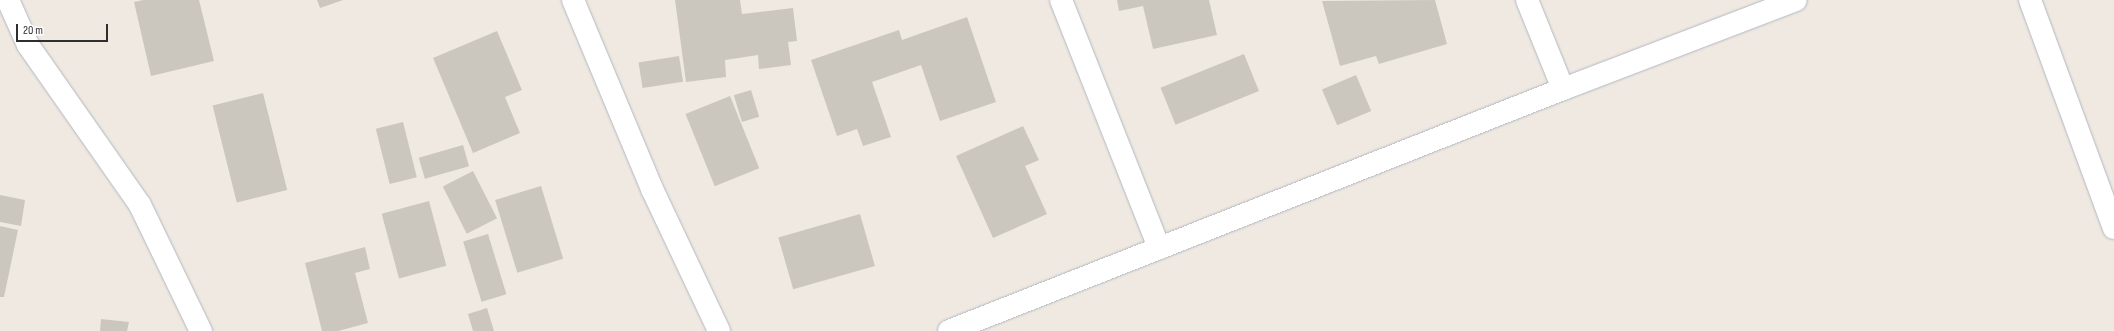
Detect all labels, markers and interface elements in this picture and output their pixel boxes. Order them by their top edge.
scale bar [18,16,110,42]
text: 20 m [23,23,43,38]

